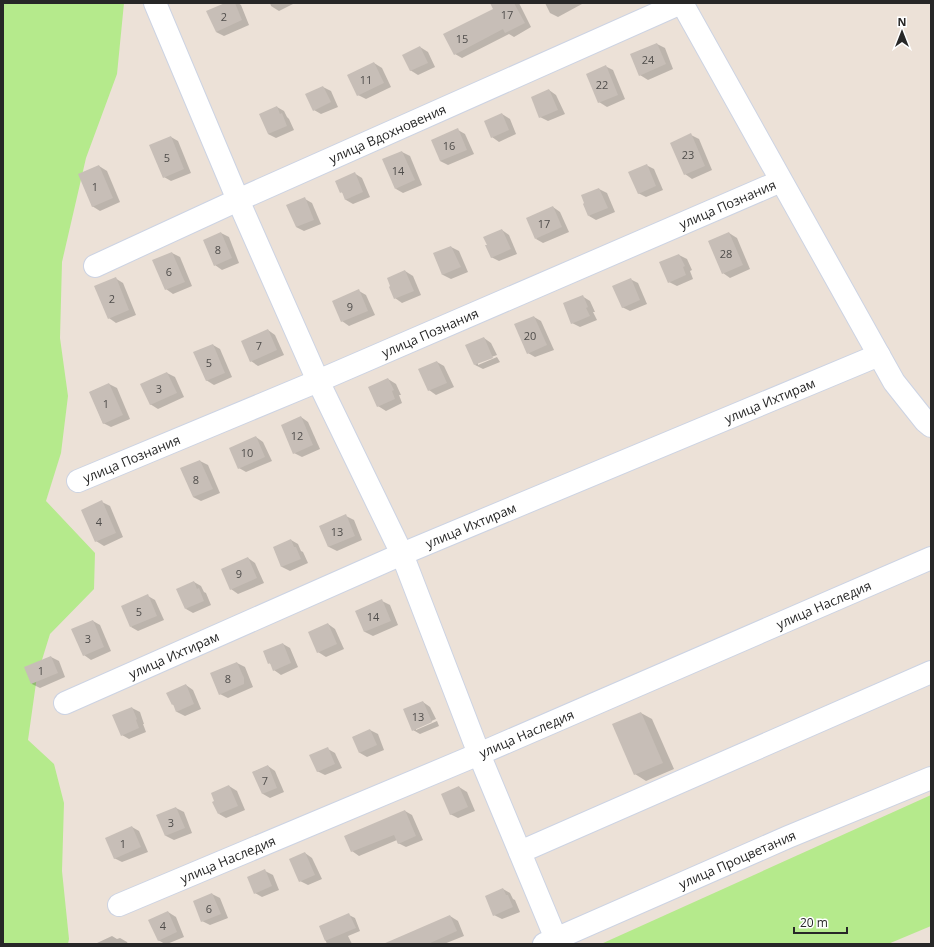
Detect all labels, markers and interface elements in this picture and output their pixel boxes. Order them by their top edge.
house number: 17 [501,7,513,22]
house number: 2 [221,9,227,24]
north arrow [882,12,922,52]
text: N [898,14,906,29]
house number: 15 [456,31,468,46]
house number: 24 [642,52,655,67]
house number: 11 [360,72,372,87]
house number: 22 [596,77,608,92]
street label: улица Вдохновения [326,100,449,167]
house number: 16 [443,138,455,153]
house number: 23 [682,147,694,162]
house number: 5 [164,150,170,165]
house number: 14 [392,163,405,178]
street label: улица Познания [676,175,779,233]
house number: 1 [92,179,98,194]
house number: 17 [538,216,550,231]
house number: 8 [215,242,221,257]
house number: 28 [720,246,732,261]
house number: 6 [166,264,172,279]
house number: 2 [109,291,115,306]
house number: 9 [347,299,353,314]
street label: улица Познания [379,304,481,361]
house number: 20 [524,328,536,343]
house number: 7 [256,338,262,353]
house number: 5 [206,355,212,370]
street label: улица Ихтирам [722,374,818,428]
house number: 3 [156,381,162,396]
house number: 1 [103,396,109,411]
house number: 12 [291,428,303,443]
street label: улица Познания [80,430,183,487]
house number: 10 [241,445,253,460]
house number: 8 [193,472,199,487]
street label: улица Ихтирам [423,498,519,552]
house number: 4 [96,514,103,529]
house number: 13 [331,524,343,539]
house number: 9 [236,566,242,581]
street label: улица Наследия [773,576,874,633]
house number: 5 [136,604,142,619]
house number: 14 [367,609,380,624]
street label: улица Ихтирам [126,627,222,683]
house number: 3 [85,631,91,646]
house number: 1 [38,663,44,678]
house number: 8 [225,671,231,686]
street label: улица Наследия [476,705,577,762]
house number: 13 [412,709,424,724]
house number: 7 [262,773,268,788]
house number: 3 [168,815,174,830]
street label: улица Процветания [676,826,799,893]
street label: улица Наследия [177,831,278,887]
house number: 1 [120,836,126,851]
house number: 6 [206,901,212,916]
scale bar [794,909,847,935]
text: 20 m [800,914,828,931]
house number: 4 [160,918,167,933]

